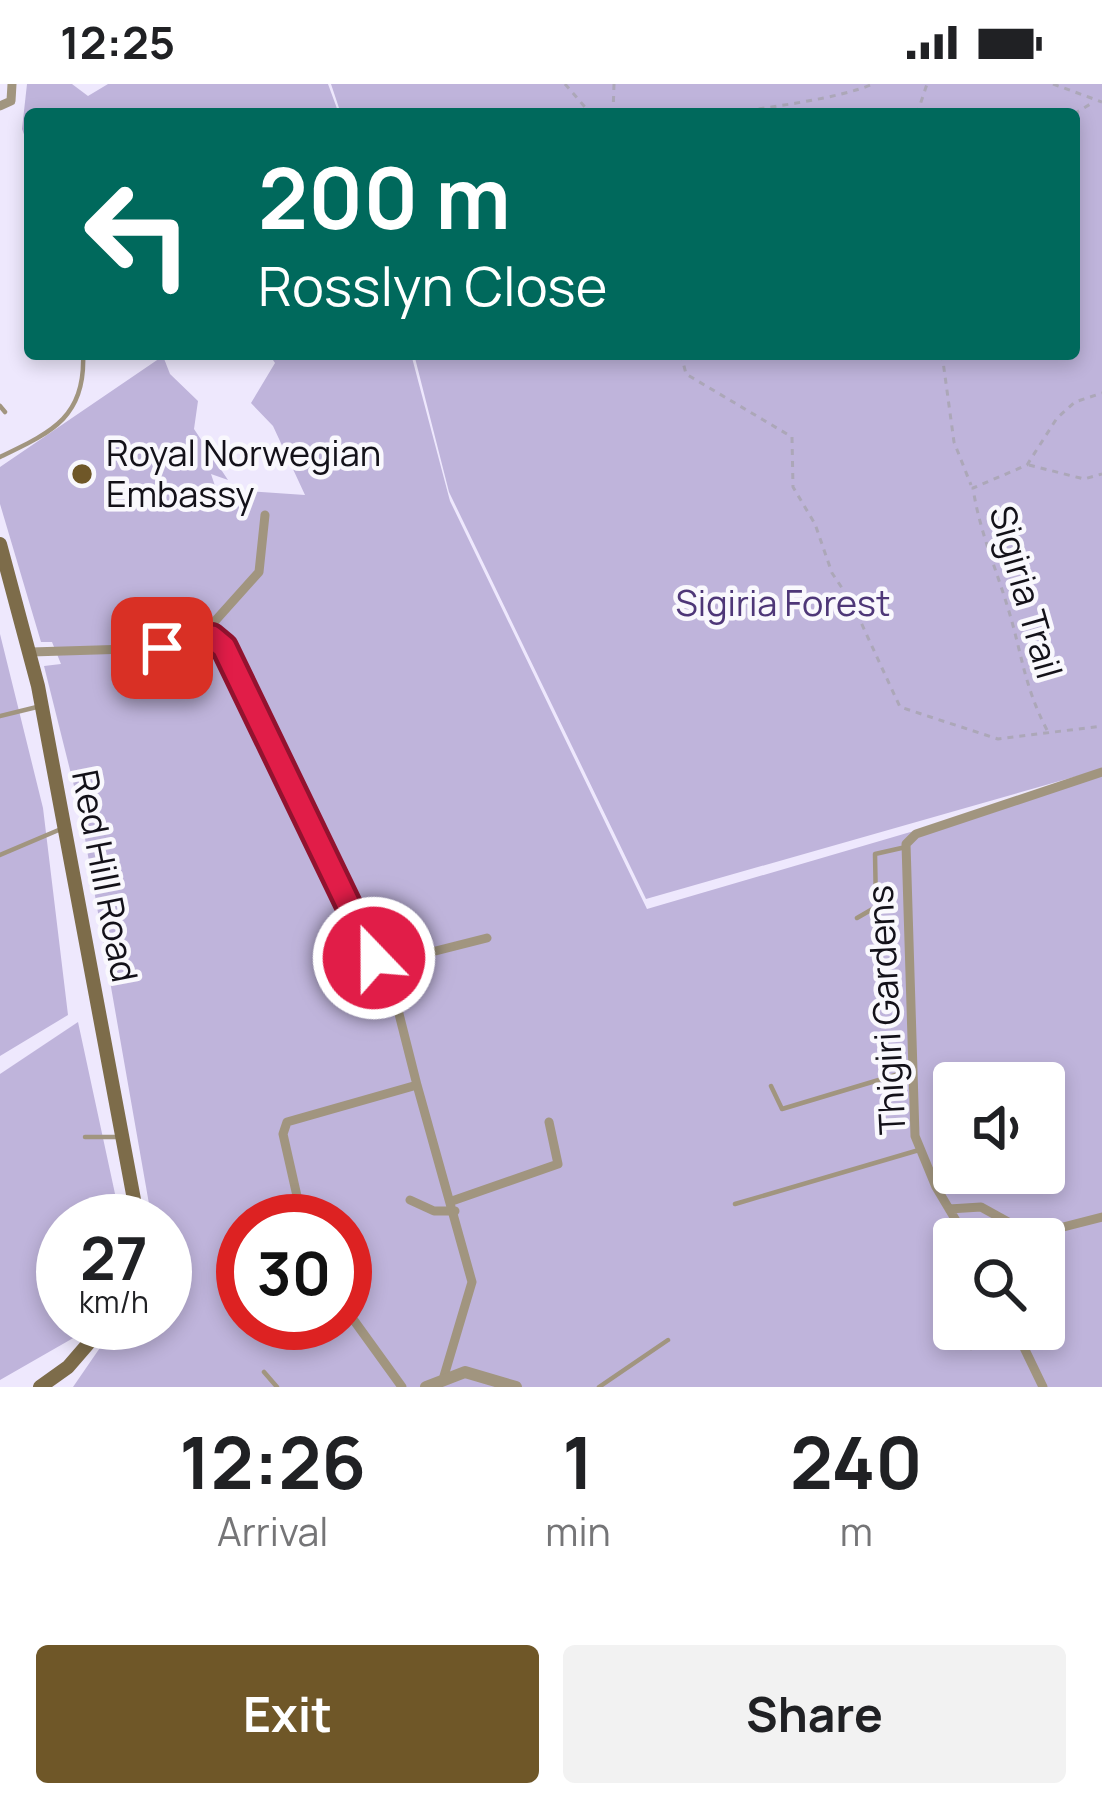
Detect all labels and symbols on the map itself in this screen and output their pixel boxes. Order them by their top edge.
place label: Royal Norwegian Embassy [106,428,381,518]
marker: Royal Norwegian Embassy [69,461,95,487]
street label: Sigiria Trail [978,500,1075,684]
park label: Sigiria Forest [676,578,890,627]
pin [111,597,213,699]
street label: Red Hill Road [61,766,150,986]
street label: Thigiri Gardens [855,884,917,1136]
position arrow [311,895,437,1021]
speed limit sign: 30 [216,1194,372,1350]

